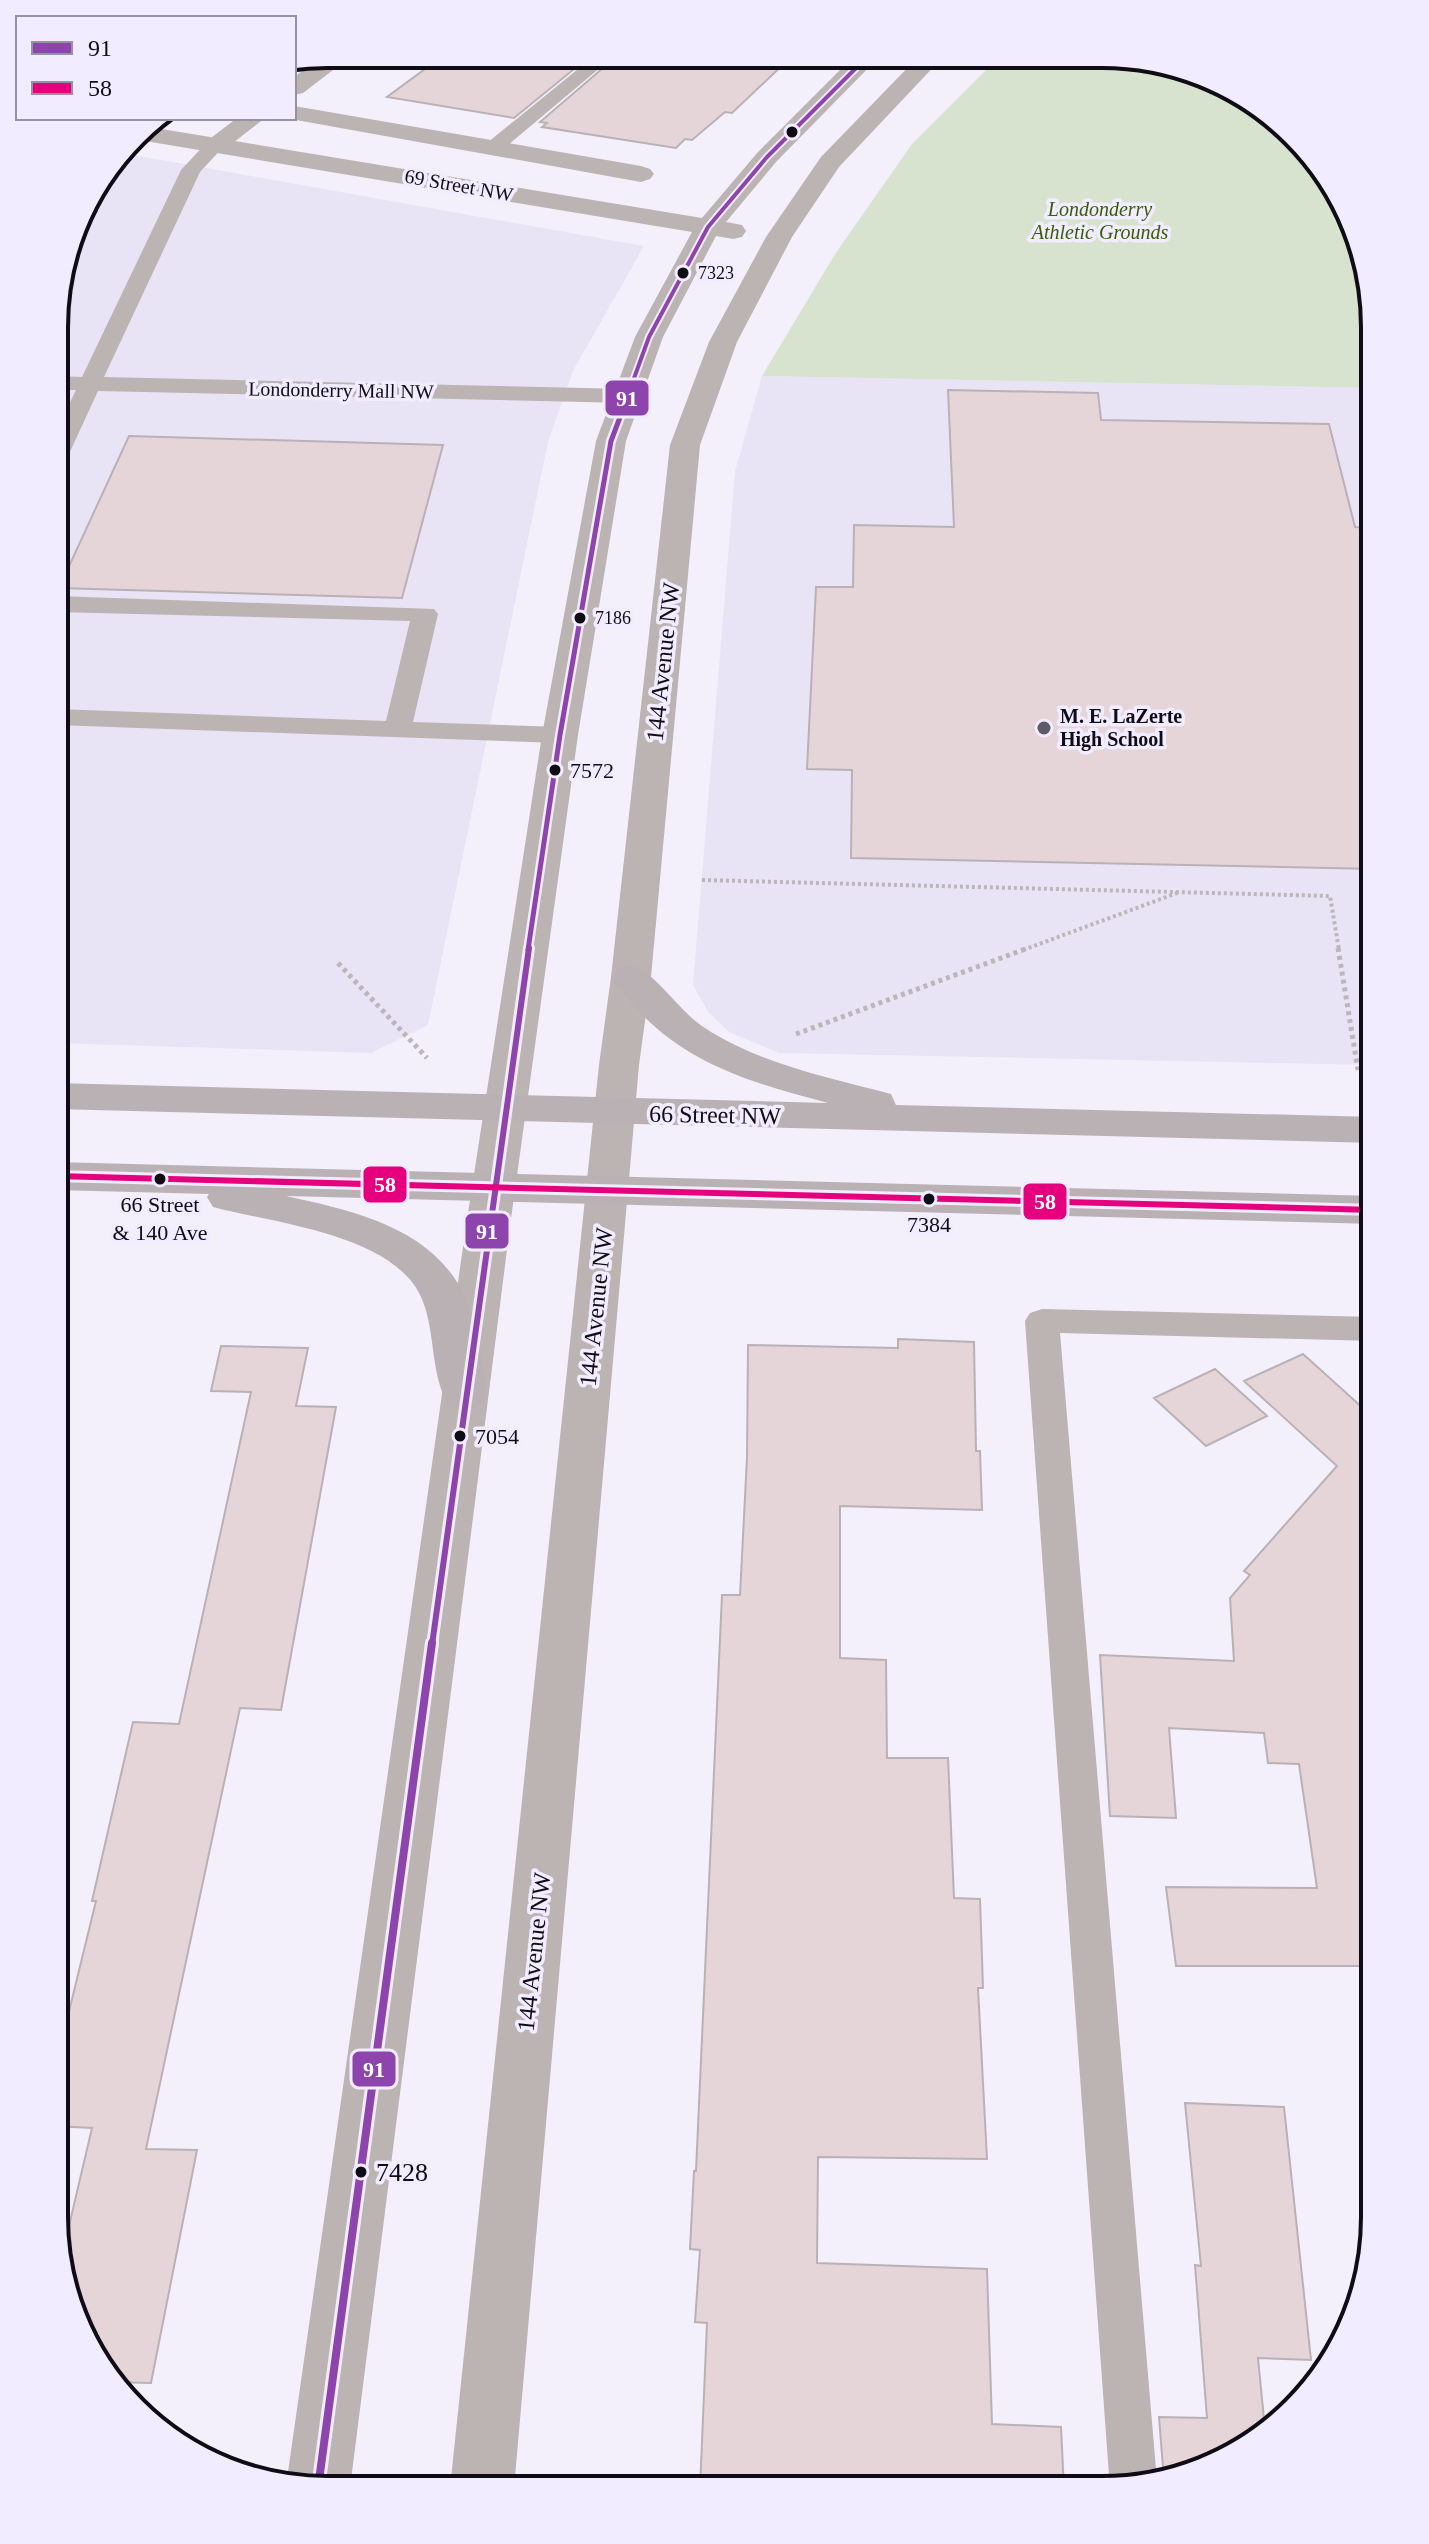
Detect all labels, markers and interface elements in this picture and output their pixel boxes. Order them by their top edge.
legend [16,16,296,120]
text: 91 [88,35,112,61]
text: 58 [88,75,112,101]
unlabelled marker [784,124,800,140]
street label: 69 Street NW [403,165,515,205]
park label: Londonderry Athletic Grounds [1030,198,1168,243]
place label: 7323 [698,263,734,283]
marker: 7323 [675,265,691,281]
street label: Londonderry Mall NW [248,377,434,404]
line badge: 91 [604,379,650,417]
text: 91 [616,386,638,411]
street label: 144 Avenue NW [642,581,684,743]
place label: 7186 [595,608,631,628]
marker: 7186 [572,610,588,626]
place label: M. E. LaZerte High School [1060,705,1182,751]
marker: M. E. LaZerte High School [1035,719,1053,737]
place label: 7572 [570,758,614,783]
marker: 7572 [547,762,563,778]
street label: 66 Street NW [649,1101,782,1129]
line badge: 58 [362,1165,408,1204]
marker: 66 Street & 140 Ave [152,1171,168,1187]
text: 58 [374,1172,396,1197]
line badge: 58 [1022,1182,1068,1221]
text: 58 [1034,1189,1056,1214]
marker: 7384 [921,1191,937,1207]
place label: 66 Street & 140 Ave [113,1192,207,1245]
line badge: 91 [464,1212,510,1250]
place label: 7384 [907,1212,951,1237]
text: 91 [476,1219,498,1244]
street label: 144 Avenue NW [575,1226,617,1388]
place label: 7054 [475,1424,519,1449]
marker: 7054 [452,1428,468,1444]
street label: 144 Avenue NW [513,1871,555,2033]
line badge: 91 [351,2050,397,2088]
text: 91 [363,2057,385,2082]
place label: 7428 [376,2158,428,2187]
marker: 7428 [353,2164,369,2180]

